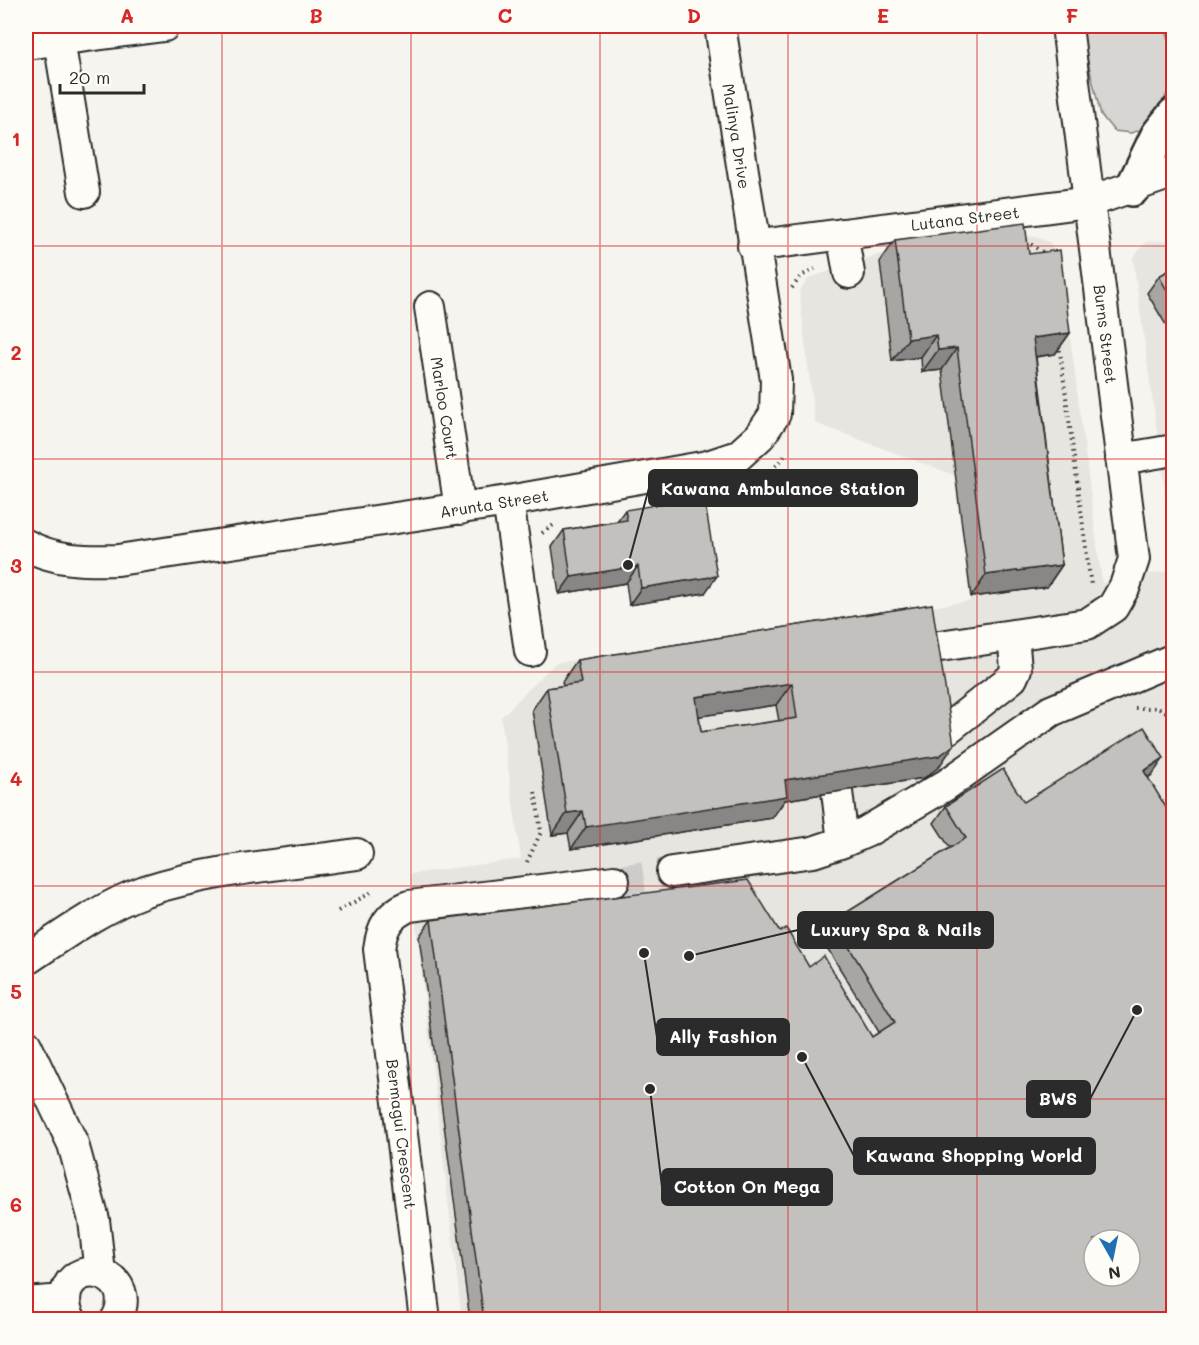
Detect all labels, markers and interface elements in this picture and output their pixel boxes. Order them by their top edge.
text: A [120,2,134,28]
text: B [309,2,323,28]
text: C [498,2,513,28]
text: D [687,2,701,28]
text: E [877,2,889,28]
text: F [1066,2,1079,28]
scale bar [60,57,144,95]
text: 20 m [69,65,110,89]
street label: Malinya Drive [718,82,756,190]
text: 1 [12,125,20,151]
street label: Lutana Street [910,201,1020,235]
street label: Burns Street [1090,283,1122,385]
text: 2 [10,339,22,365]
street label: Marloo Court [427,355,463,461]
callout: Kawana Ambulance Station [649,470,917,506]
text: Kawana Ambulance Station [661,476,905,500]
street label: Arunta Street [438,484,550,522]
text: 3 [10,552,22,578]
text: 4 [10,765,23,791]
callout: Luxury Spa & Nails [798,912,993,948]
text: Luxury Spa & Nails [811,917,981,941]
text: 5 [10,978,22,1004]
callout: Ally Fashion [657,1019,789,1055]
text: Ally Fashion [669,1024,777,1048]
street label: Bermagui Crescent [382,1058,422,1210]
callout: BWS [1027,1081,1090,1117]
text: BWS [1039,1086,1077,1110]
callout: Kawana Shopping World [854,1138,1095,1174]
text: Kawana Shopping World [866,1143,1082,1167]
callout: Cotton On Mega [662,1169,832,1205]
text: Cotton On Mega [674,1174,820,1198]
text: 6 [10,1191,22,1217]
north arrow [1082,1228,1142,1288]
text: N [1107,1262,1122,1285]

